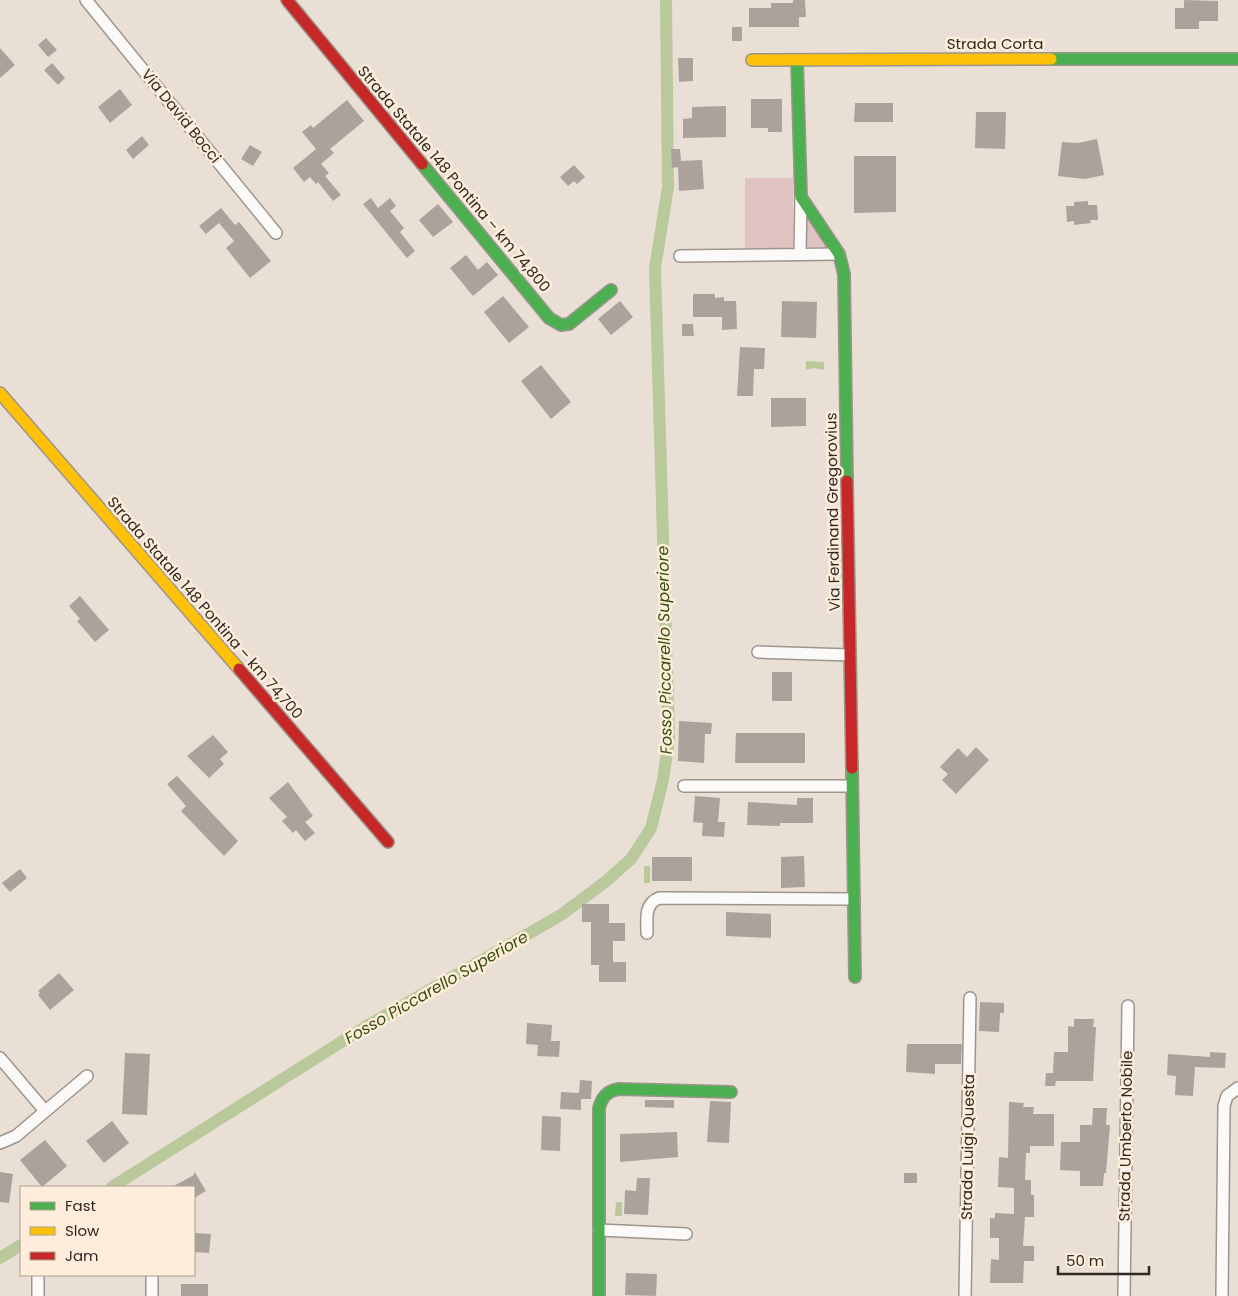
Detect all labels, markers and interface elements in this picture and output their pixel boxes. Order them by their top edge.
street label: Strada Corta [947,33,1043,54]
street label: Strada Statale 148 Pontina – km 74,800 [353,61,556,297]
street label: Via David Bocci [137,64,226,167]
street label: Via Ferdinand Gregorovius [820,412,845,612]
street label: Strada Statale 148 Pontina – km 74,700 [103,492,308,724]
water label: Fosso Piccarello Superiore [651,545,678,754]
water label: Fosso Piccarello Superiore [340,925,532,1050]
street label: Strada Umberto Nobile [1114,1050,1137,1222]
street label: Strada Luigi Questa [956,1074,979,1220]
legend [20,1186,195,1276]
text: Fast [65,1195,96,1216]
text: Slow [65,1220,100,1241]
scale bar [1058,1244,1149,1276]
text: Jam [65,1245,99,1266]
text: 50 m [1066,1250,1104,1271]

